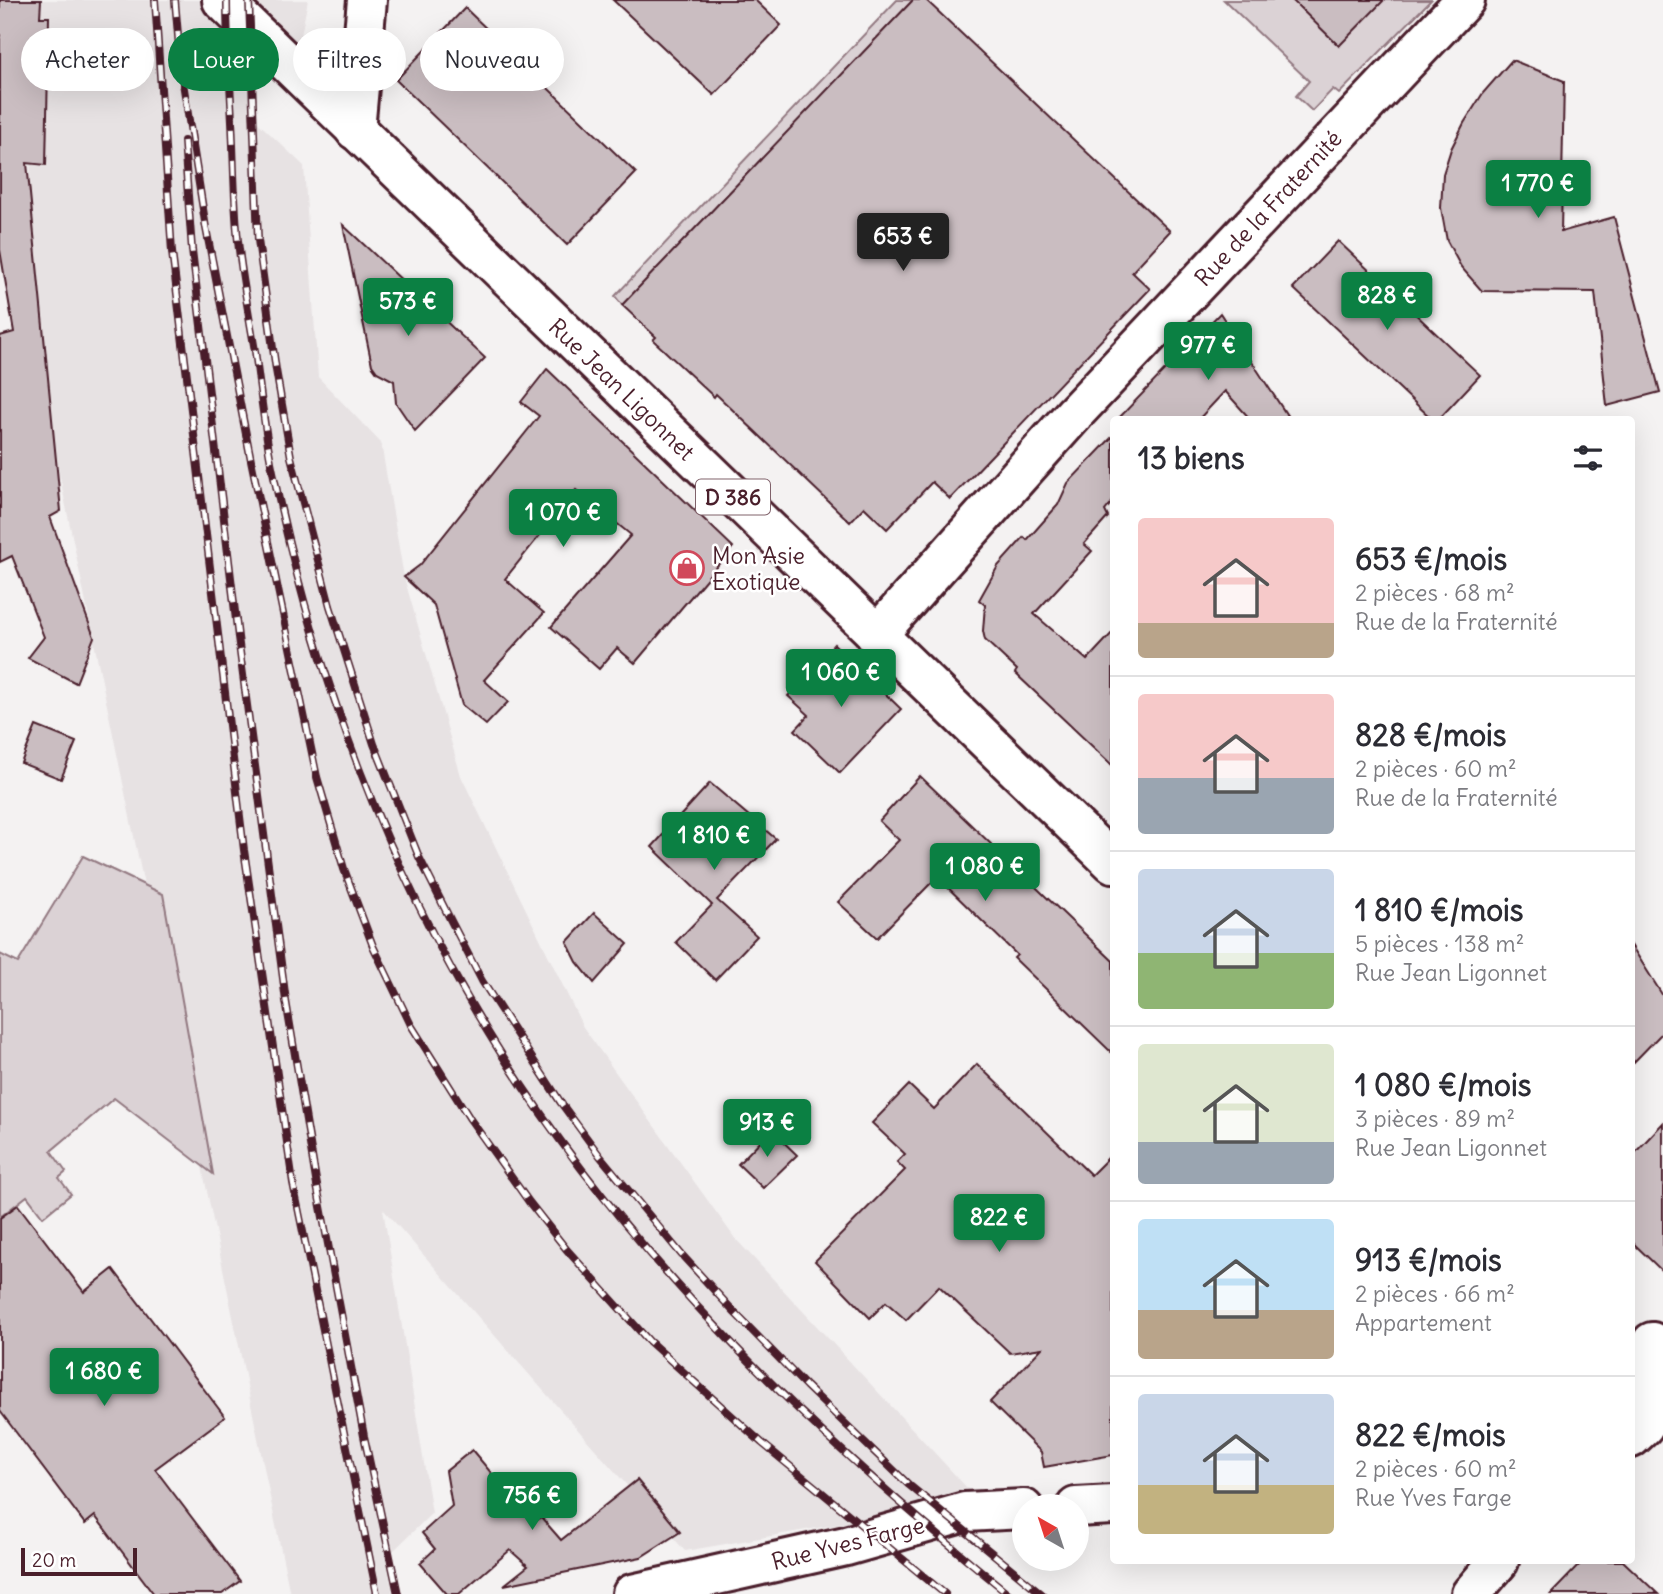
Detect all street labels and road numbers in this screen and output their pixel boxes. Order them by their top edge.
street label: Rue de la Fraternité [1188,124,1348,292]
street label: Rue Jean Ligonnet [543,312,701,466]
road number: D 386 [696,480,770,514]
street label: Rue Yves Farge [769,1510,927,1576]

